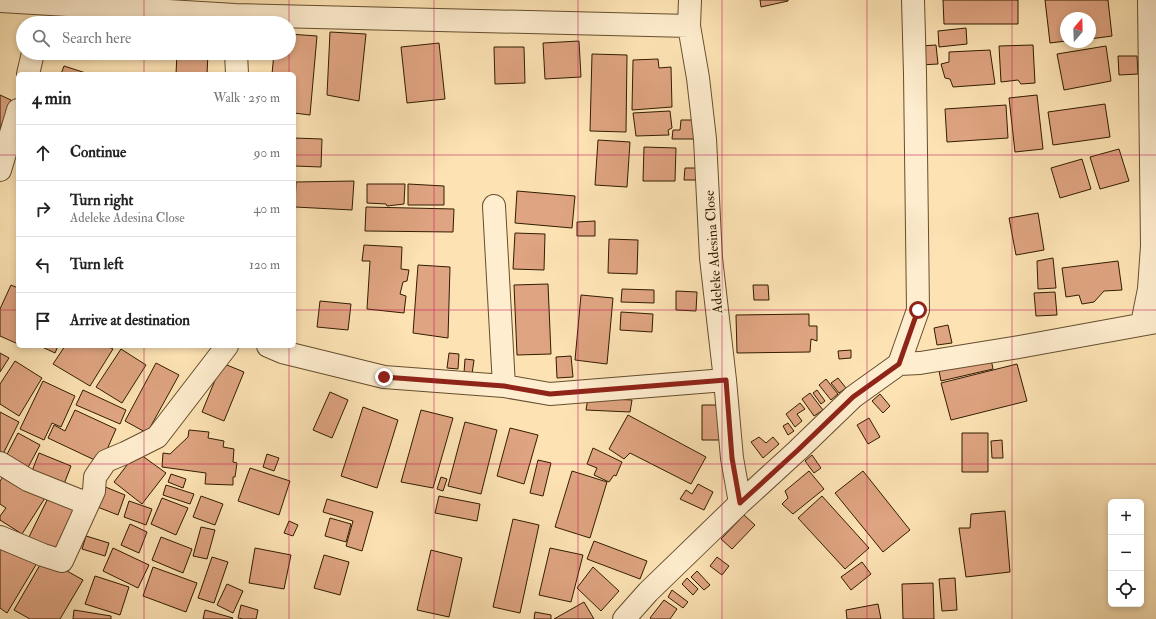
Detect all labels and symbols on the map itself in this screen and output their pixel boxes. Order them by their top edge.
north arrow [1060,12,1096,48]
street label: Adeleke Adesina Close [701,190,726,315]
route start [909,301,927,319]
route end [375,368,393,386]

